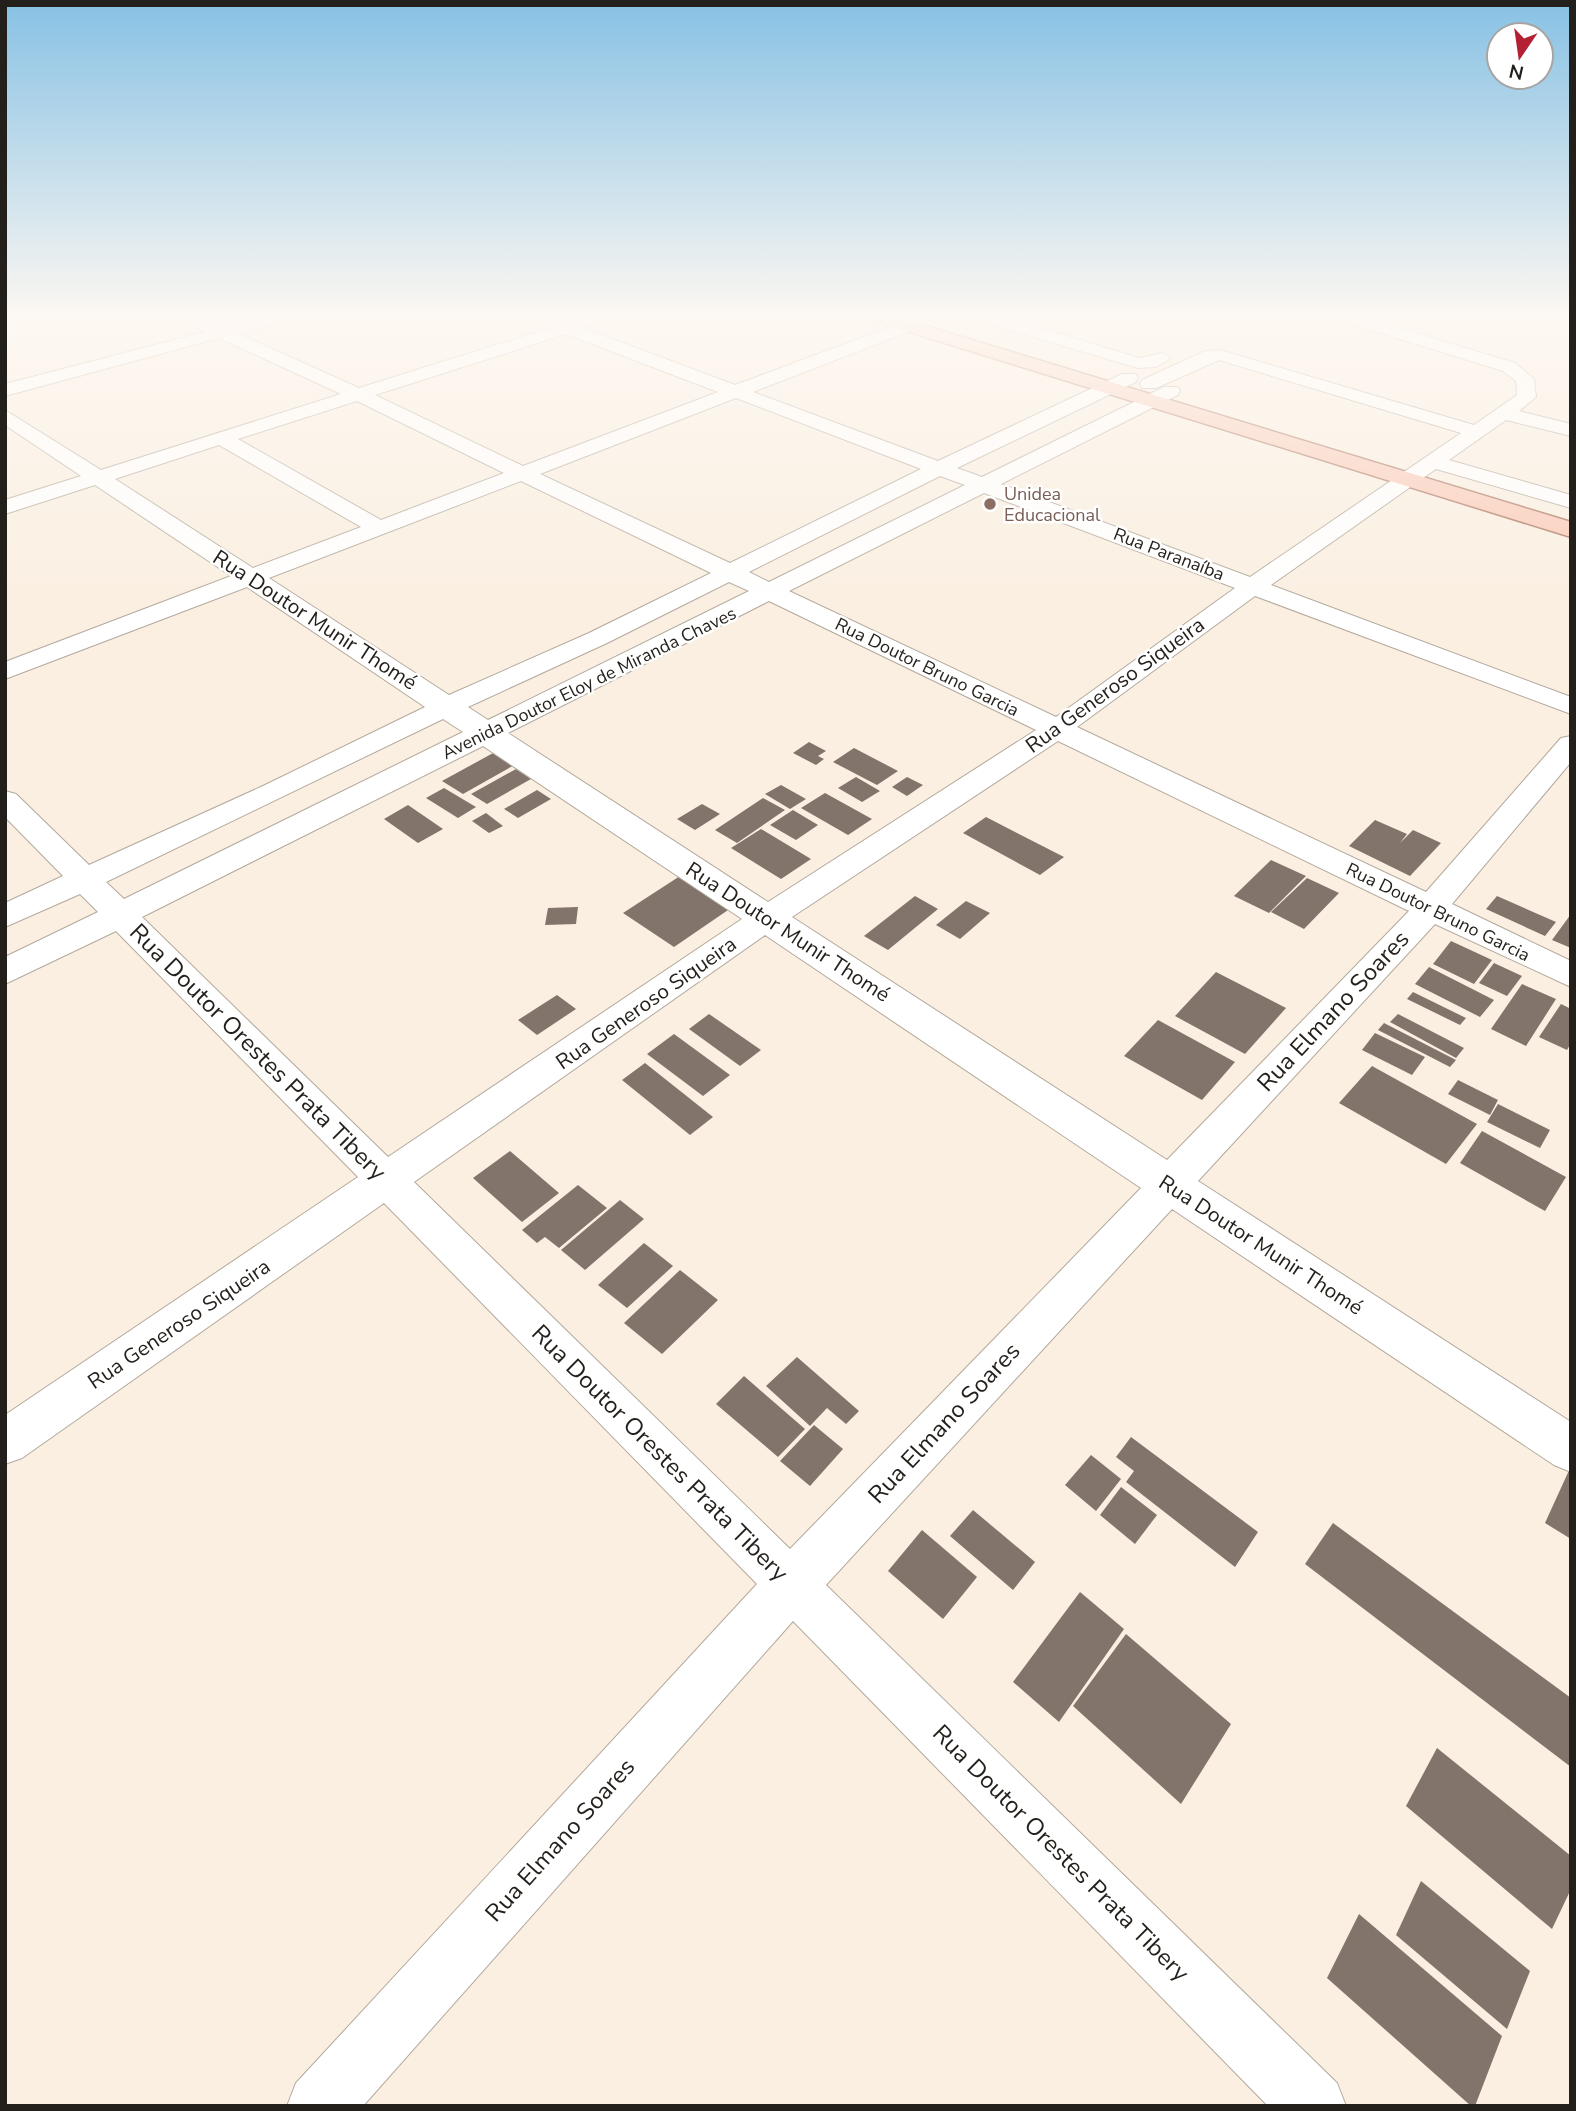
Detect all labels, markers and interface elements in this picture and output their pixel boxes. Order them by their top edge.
north arrow [1485,21,1555,91]
text: N [1507,57,1526,86]
place label: Unidea Educacional [1004,482,1101,527]
marker: Unidea Educacional [982,496,998,512]
street label: Rua Paranaíba [1110,522,1228,586]
street label: Rua Doutor Munir Thomé [208,543,422,697]
street label: Avenida Doutor Eloy de Miranda Chaves [438,601,740,765]
street label: Rua Generoso Siqueira [1020,611,1210,759]
street label: Rua Doutor Bruno Garcia [831,612,1023,722]
street label: Rua Doutor Munir Thomé [681,855,895,1009]
street label: Rua Doutor Bruno Garcia [1342,857,1534,967]
street label: Rua Doutor Orestes Prata Tibery [123,917,394,1188]
street label: Rua Elmano Soares [1250,923,1416,1099]
street label: Rua Generoso Siqueira [550,930,742,1076]
street label: Rua Doutor Munir Thomé [1154,1168,1368,1322]
street label: Rua Generoso Siqueira [82,1252,276,1396]
street label: Rua Doutor Orestes Prata Tibery [525,1318,796,1589]
street label: Rua Elmano Soares [861,1335,1027,1511]
street label: Rua Doutor Orestes Prata Tibery [926,1718,1197,1989]
street label: Rua Elmano Soares [478,1751,642,1929]

